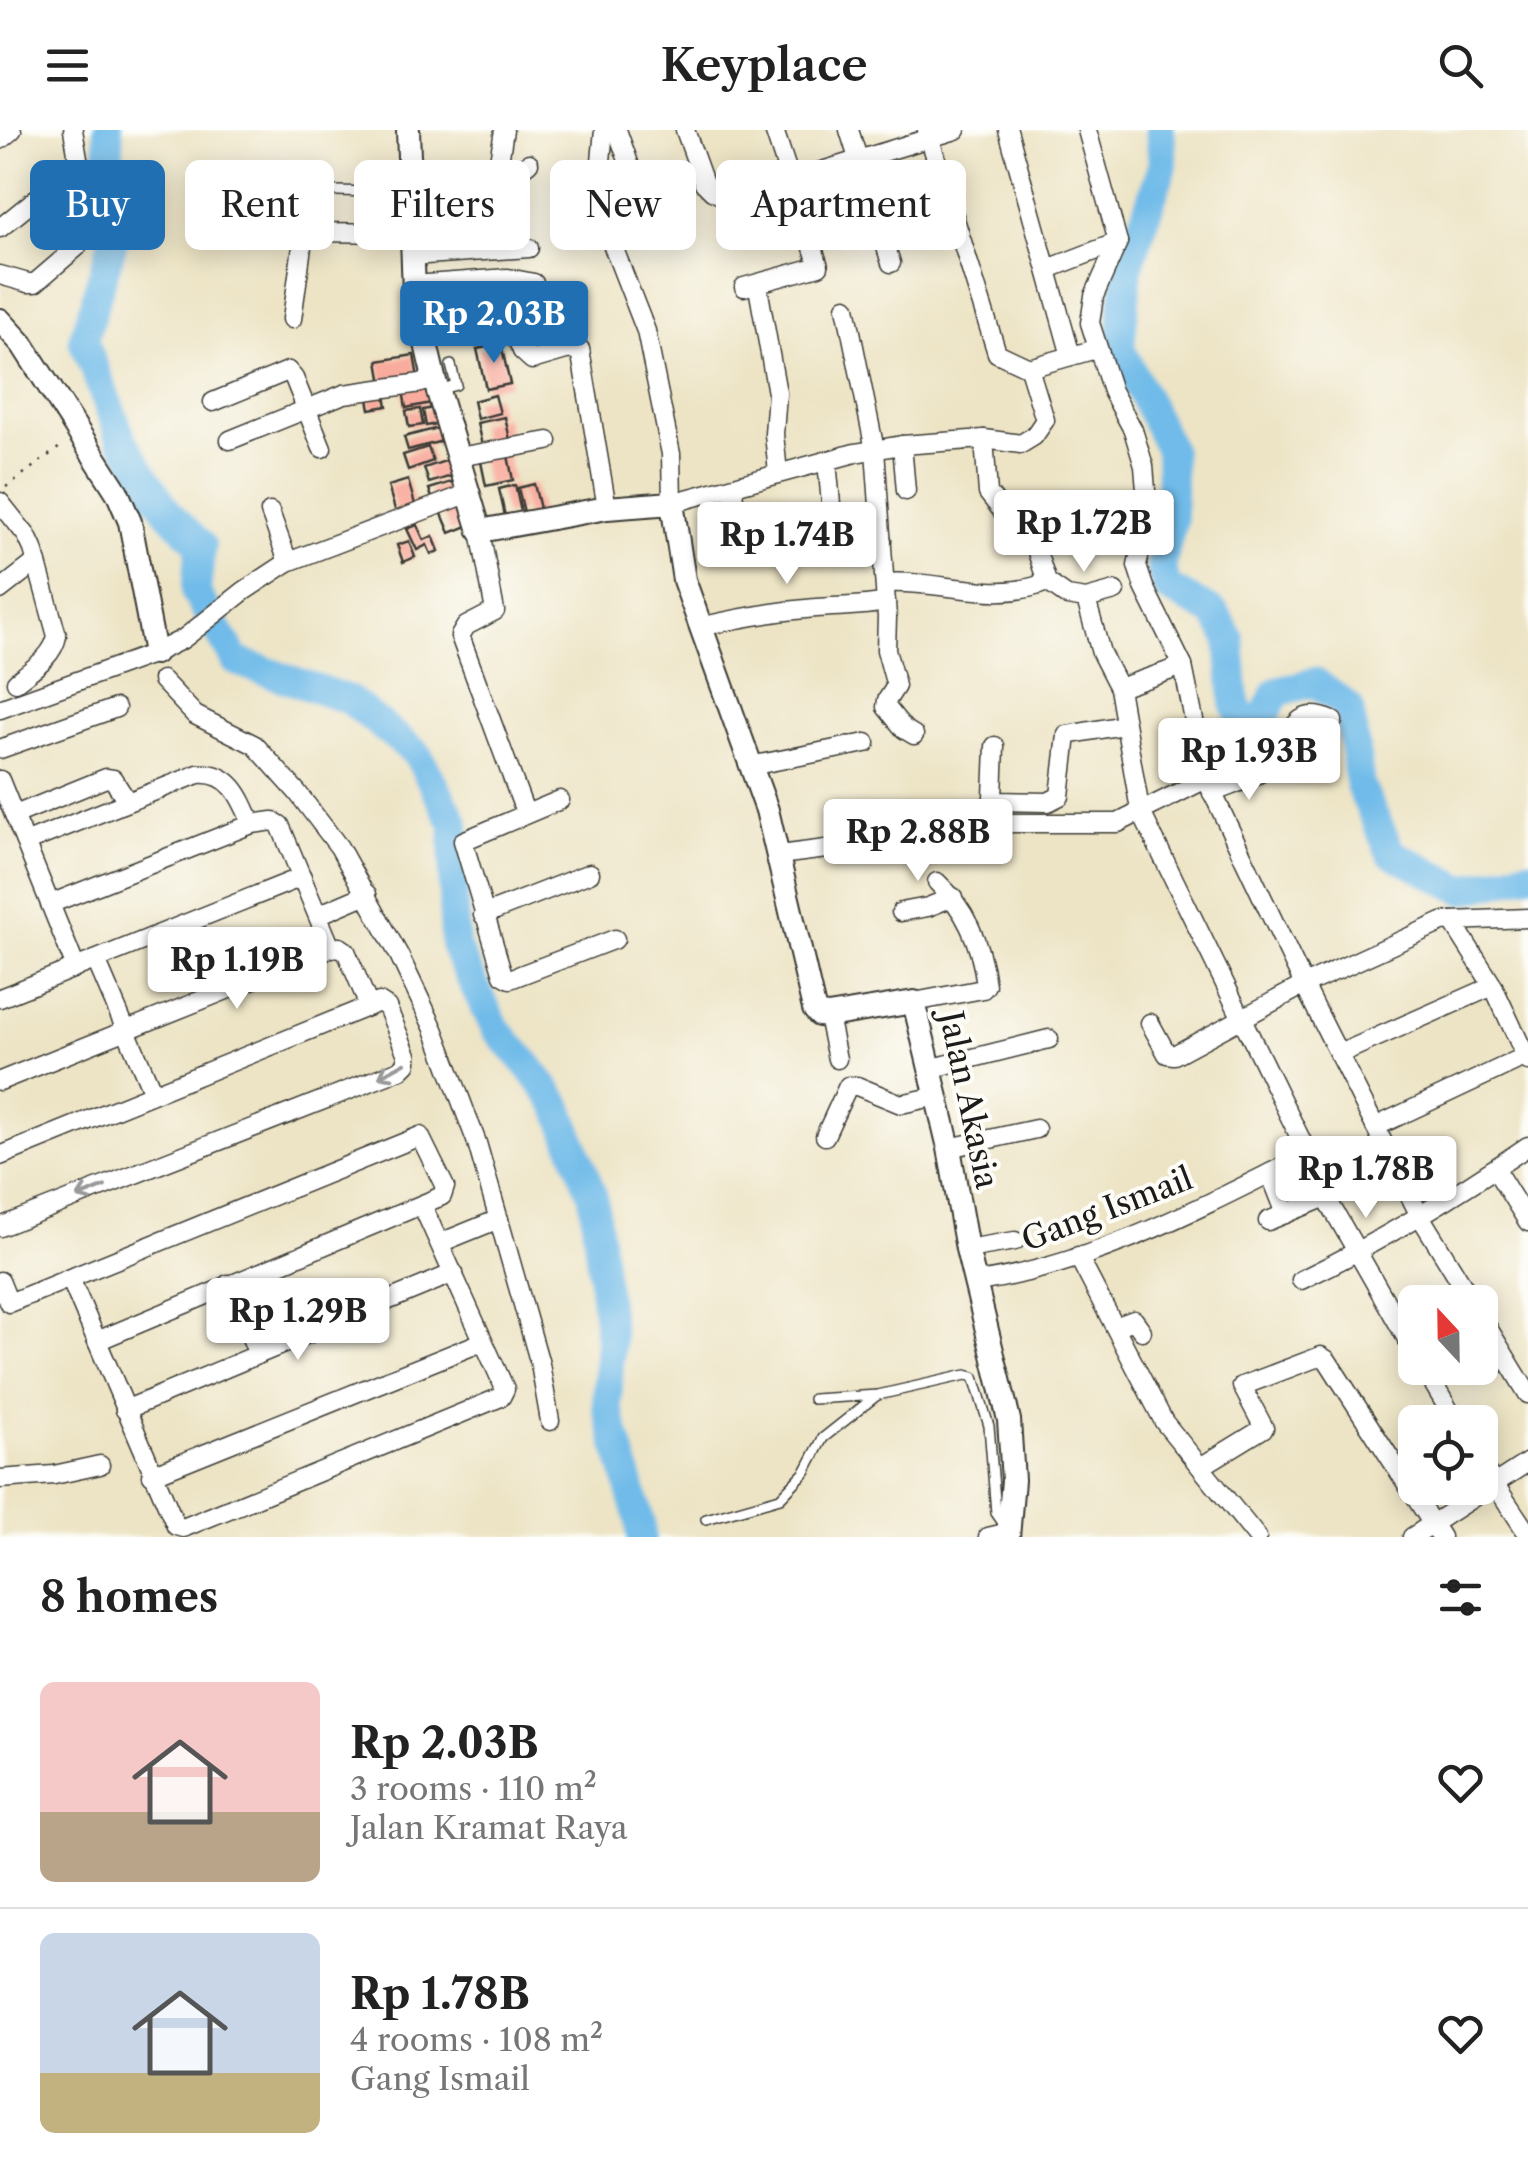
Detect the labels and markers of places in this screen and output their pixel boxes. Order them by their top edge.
pin: Rp 2.03B [391,281,597,366]
pin: Rp 1.72B [981,490,1187,575]
pin: Rp 1.74B [684,502,890,587]
pin: Rp 1.93B [1146,718,1352,803]
pin: Rp 2.88B [815,799,1021,884]
pin: Rp 1.19B [134,927,340,1012]
pin: Rp 1.78B [1263,1136,1469,1221]
pin: Rp 1.29B [195,1278,401,1363]

